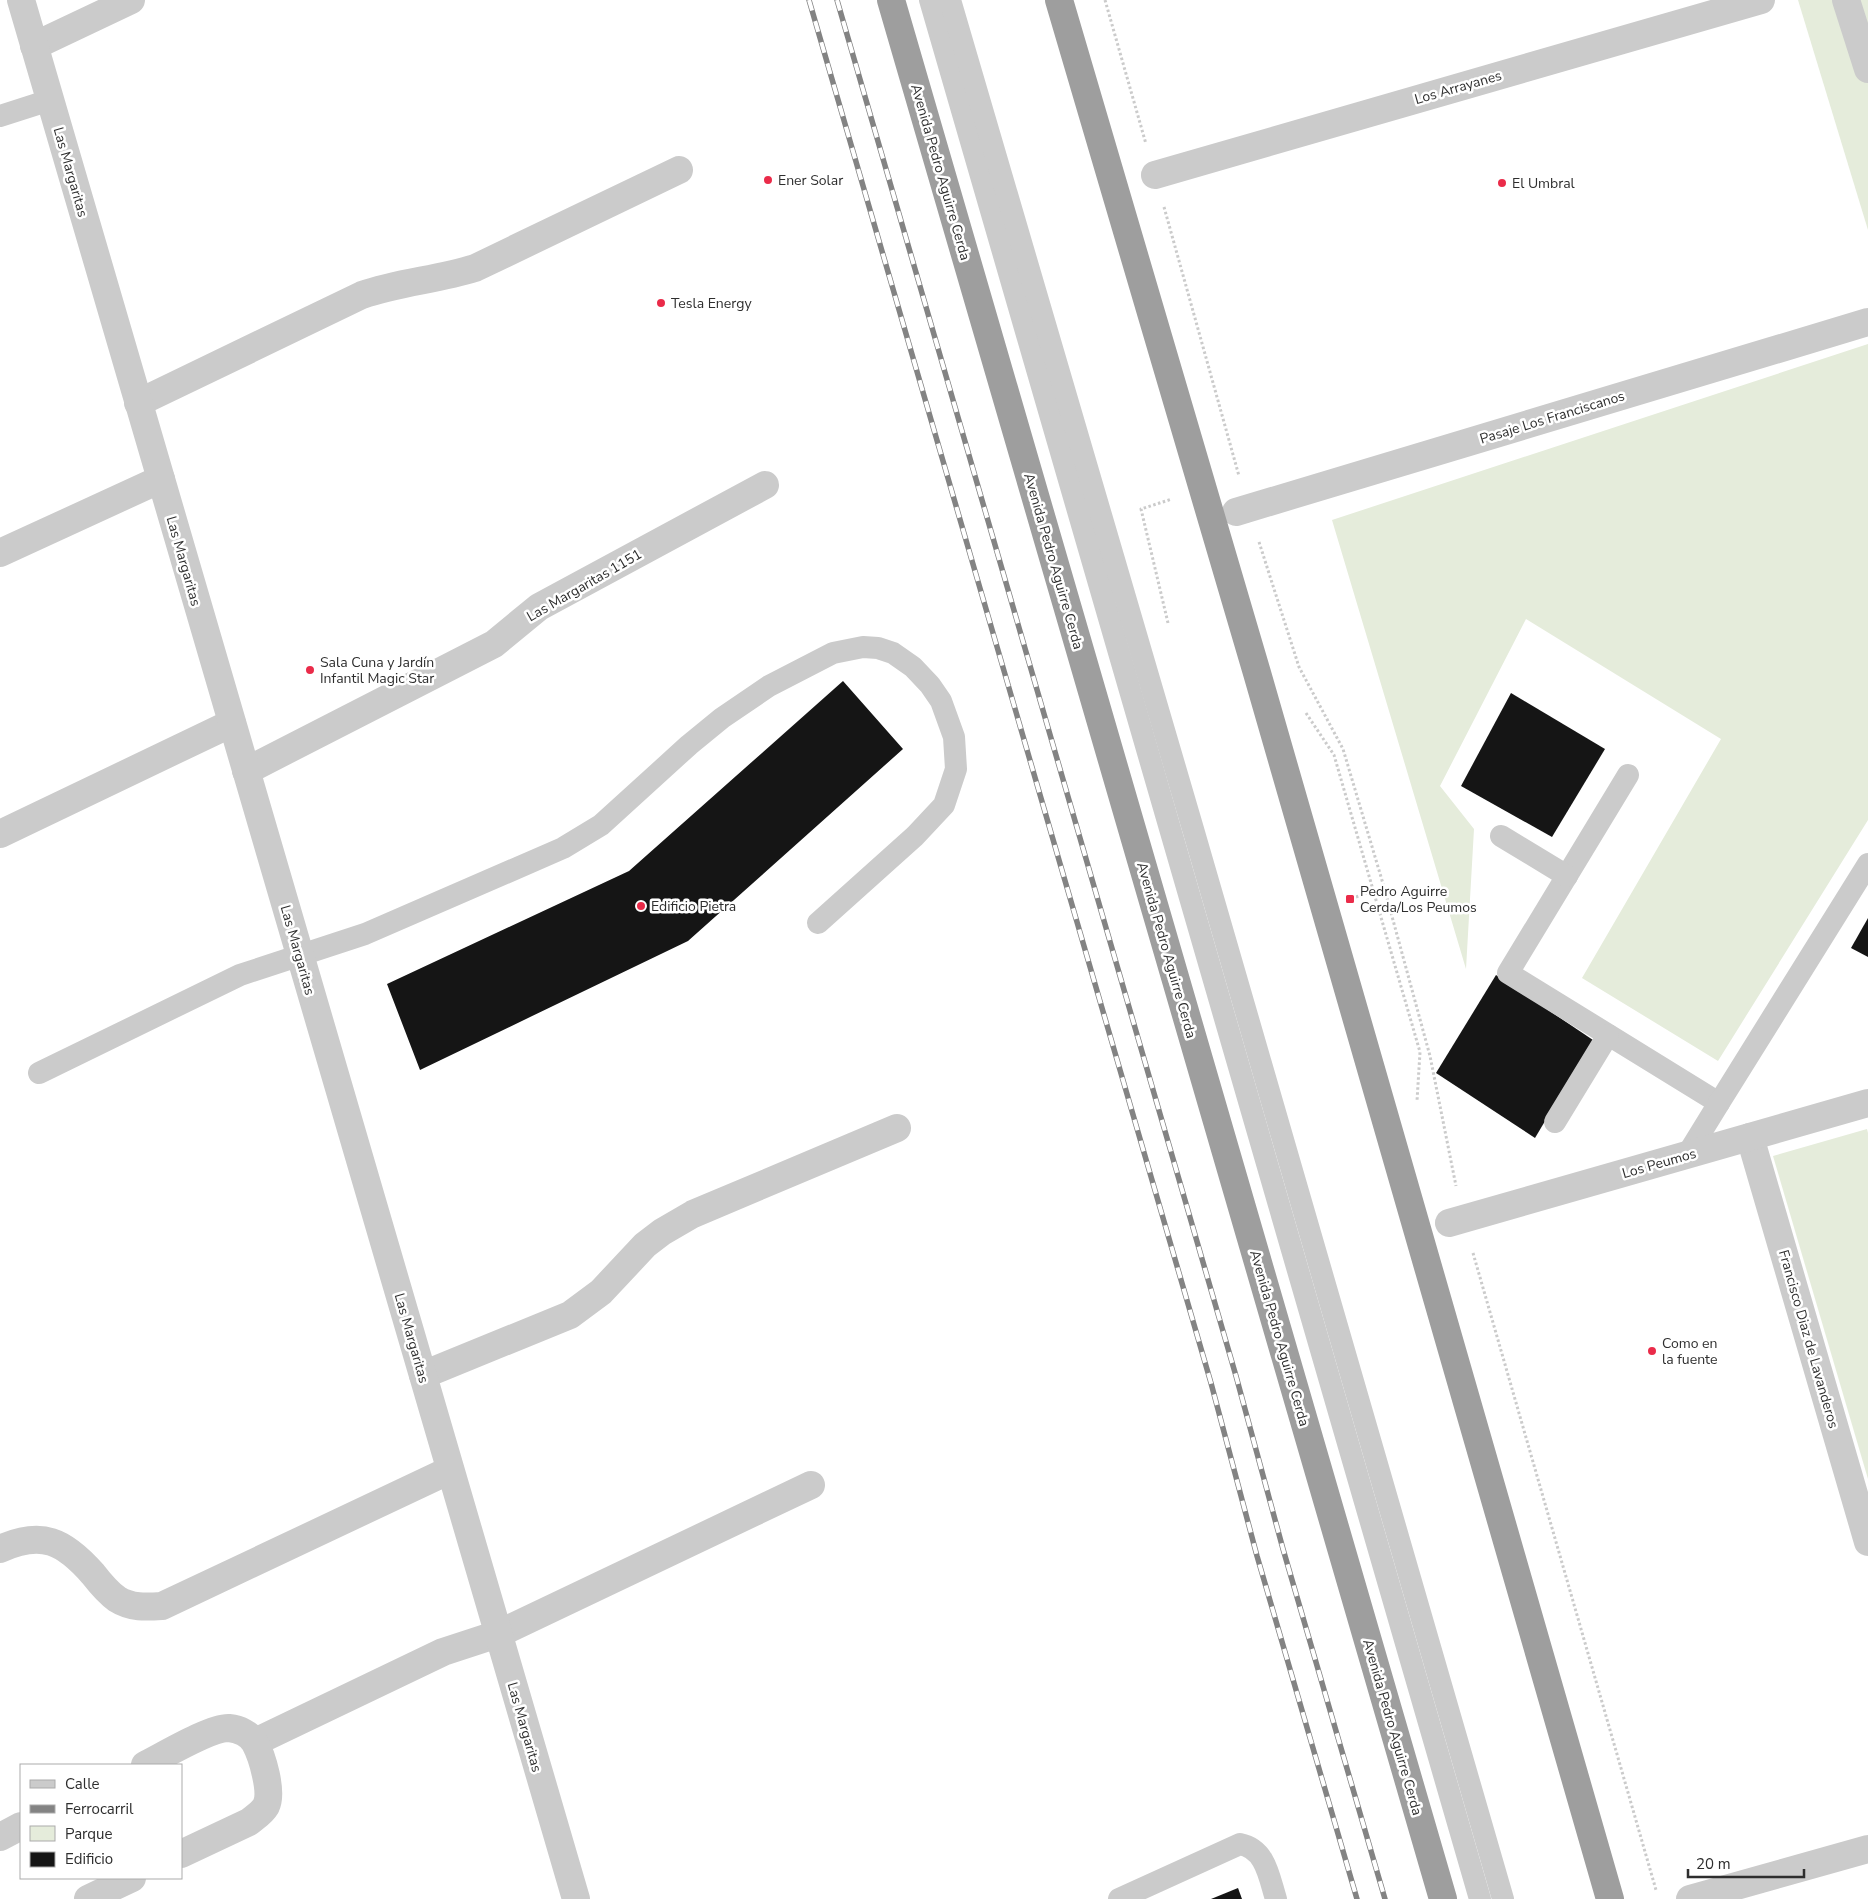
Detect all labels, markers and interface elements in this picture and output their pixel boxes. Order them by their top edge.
street label: Los Arrayanes [1412,66,1504,109]
street label: Avenida Pedro Aguirre Cerda [906,82,975,262]
street label: Las Margaritas [49,125,92,220]
place label: Ener Solar [778,171,843,190]
marker: Ener Solar [762,174,774,186]
place label: El Umbral [1512,174,1576,193]
marker: El Umbral [1496,177,1508,189]
place label: Tesla Energy [671,294,752,313]
marker: Tesla Energy [655,297,667,309]
street label: Pasaje Los Franciscanos [1477,386,1627,449]
street label: Avenida Pedro Aguirre Cerda [1019,471,1088,651]
street label: Las Margaritas [162,514,205,609]
street label: Las Margaritas 1151 [523,545,645,626]
place label: Sala Cuna y Jardín Infantil Magic Star [320,653,434,688]
marker: Sala Cuna y Jardín Infantil Magic Star [304,664,316,676]
street label: Avenida Pedro Aguirre Cerda [1132,860,1201,1040]
place label: Pedro Aguirre Cerda/Los Peumos [1360,882,1477,917]
marker: Pedro Aguirre Cerda/Los Peumos [1344,893,1356,905]
place label: Edificio Pietra [651,897,736,916]
marker: Edificio Pietra [635,900,647,912]
street label: Las Margaritas [276,903,319,998]
street label: Los Peumos [1620,1144,1699,1183]
street label: Avenida Pedro Aguirre Cerda [1245,1248,1314,1428]
street label: Francisco Diaz de Lavanderos [1774,1248,1843,1431]
street label: Las Margaritas [390,1291,433,1386]
place label: Como en la fuente [1662,1334,1717,1369]
marker: Como en la fuente [1646,1345,1658,1357]
street label: Avenida Pedro Aguirre Cerda [1358,1637,1427,1817]
street label: Las Margaritas [503,1680,546,1775]
legend [20,1764,182,1879]
text: Calle [65,1774,100,1794]
text: Ferrocarril [65,1799,134,1819]
text: Parque [65,1824,113,1844]
scale bar [1688,1846,1804,1878]
text: Edificio [65,1849,113,1869]
text: 20 m [1696,1854,1731,1874]

